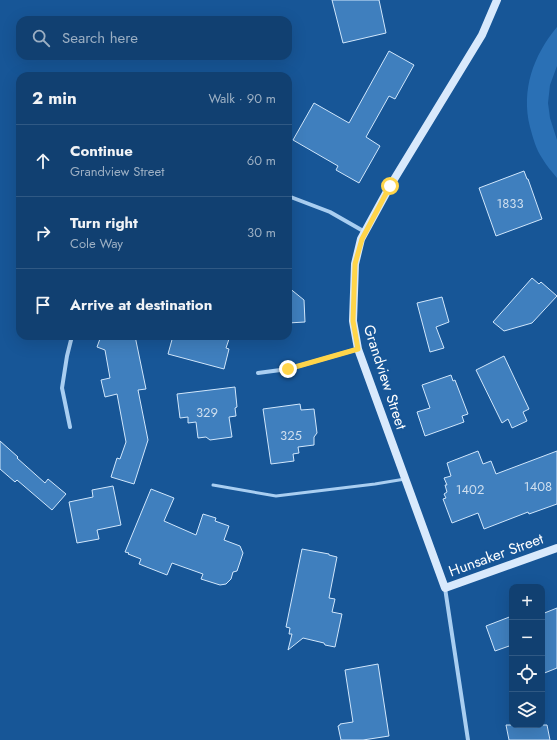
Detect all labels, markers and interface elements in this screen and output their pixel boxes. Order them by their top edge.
search box [16,16,292,60]
icon: search [30,27,52,49]
text: Search here [62,27,138,49]
text: 2 min [32,86,77,110]
text: Walk · 90 m [208,89,276,108]
text: Continue [70,140,133,162]
icon: ahead [32,150,54,172]
text: 60 m [247,151,276,170]
text: Grandview Street [70,162,164,181]
route start [381,177,399,195]
house number: 1833 [496,194,524,213]
text: Turn right [70,212,138,234]
icon: right [32,222,54,244]
text: 30 m [247,223,276,242]
text: Cole Way [70,234,123,253]
icon: arrive [32,294,54,316]
text: Arrive at destination [70,294,212,316]
street label: Grandview Street [358,322,412,433]
route end [279,360,297,378]
house number: 329 [196,403,218,422]
house number: 325 [280,426,302,445]
house number: 1408 [524,477,552,496]
house number: 1402 [456,480,484,499]
street label: Hunsaker Street [446,528,547,582]
map controls [509,584,545,728]
button: + [509,584,545,620]
button: − [509,620,545,656]
button: locate [509,656,545,692]
button: layers [509,692,545,728]

